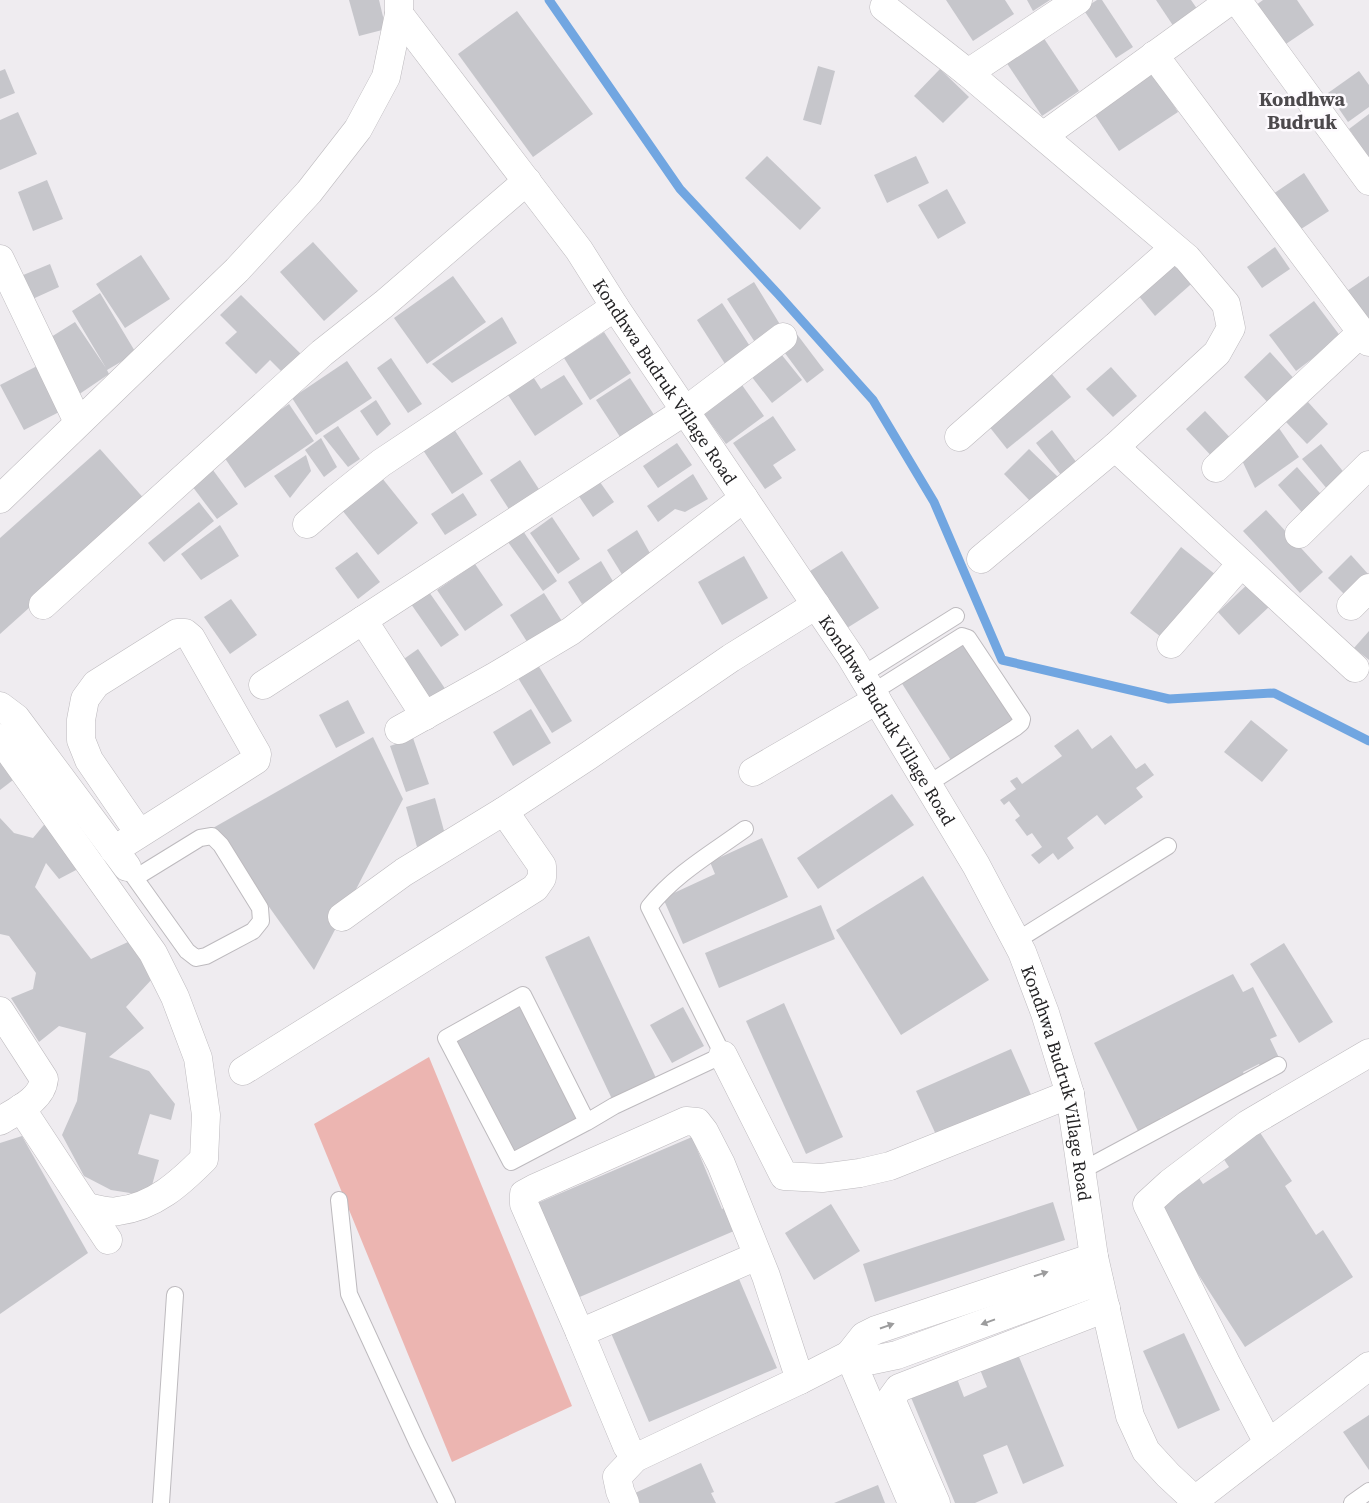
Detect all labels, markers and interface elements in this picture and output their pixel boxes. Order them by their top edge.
district label: Kondhwa Budruk [1259,85,1346,136]
street label: Kondhwa Budruk Village Road [588,274,743,489]
street label: Kondhwa Budruk Village Road [813,610,962,830]
street label: Kondhwa Budruk Village Road [1016,962,1098,1203]
one-way arrow [1034,1270,1049,1278]
one-way arrow [980,1318,995,1326]
one-way arrow [880,1322,895,1330]

